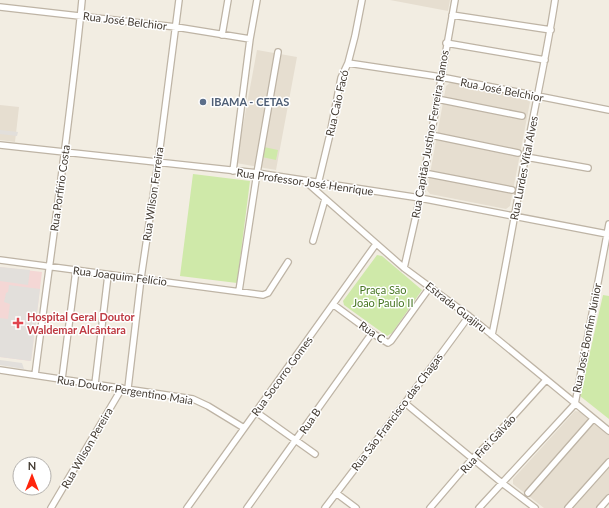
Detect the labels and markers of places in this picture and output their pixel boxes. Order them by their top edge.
place label: IBAMA - CETAS [211,95,289,108]
marker: IBAMA - CETAS [198,97,208,107]
place label: Hospital Geral Doutor Waldemar Alcântara [27,310,136,336]
marker: Hospital Geral Doutor Waldemar Alcântara [12,317,24,329]

